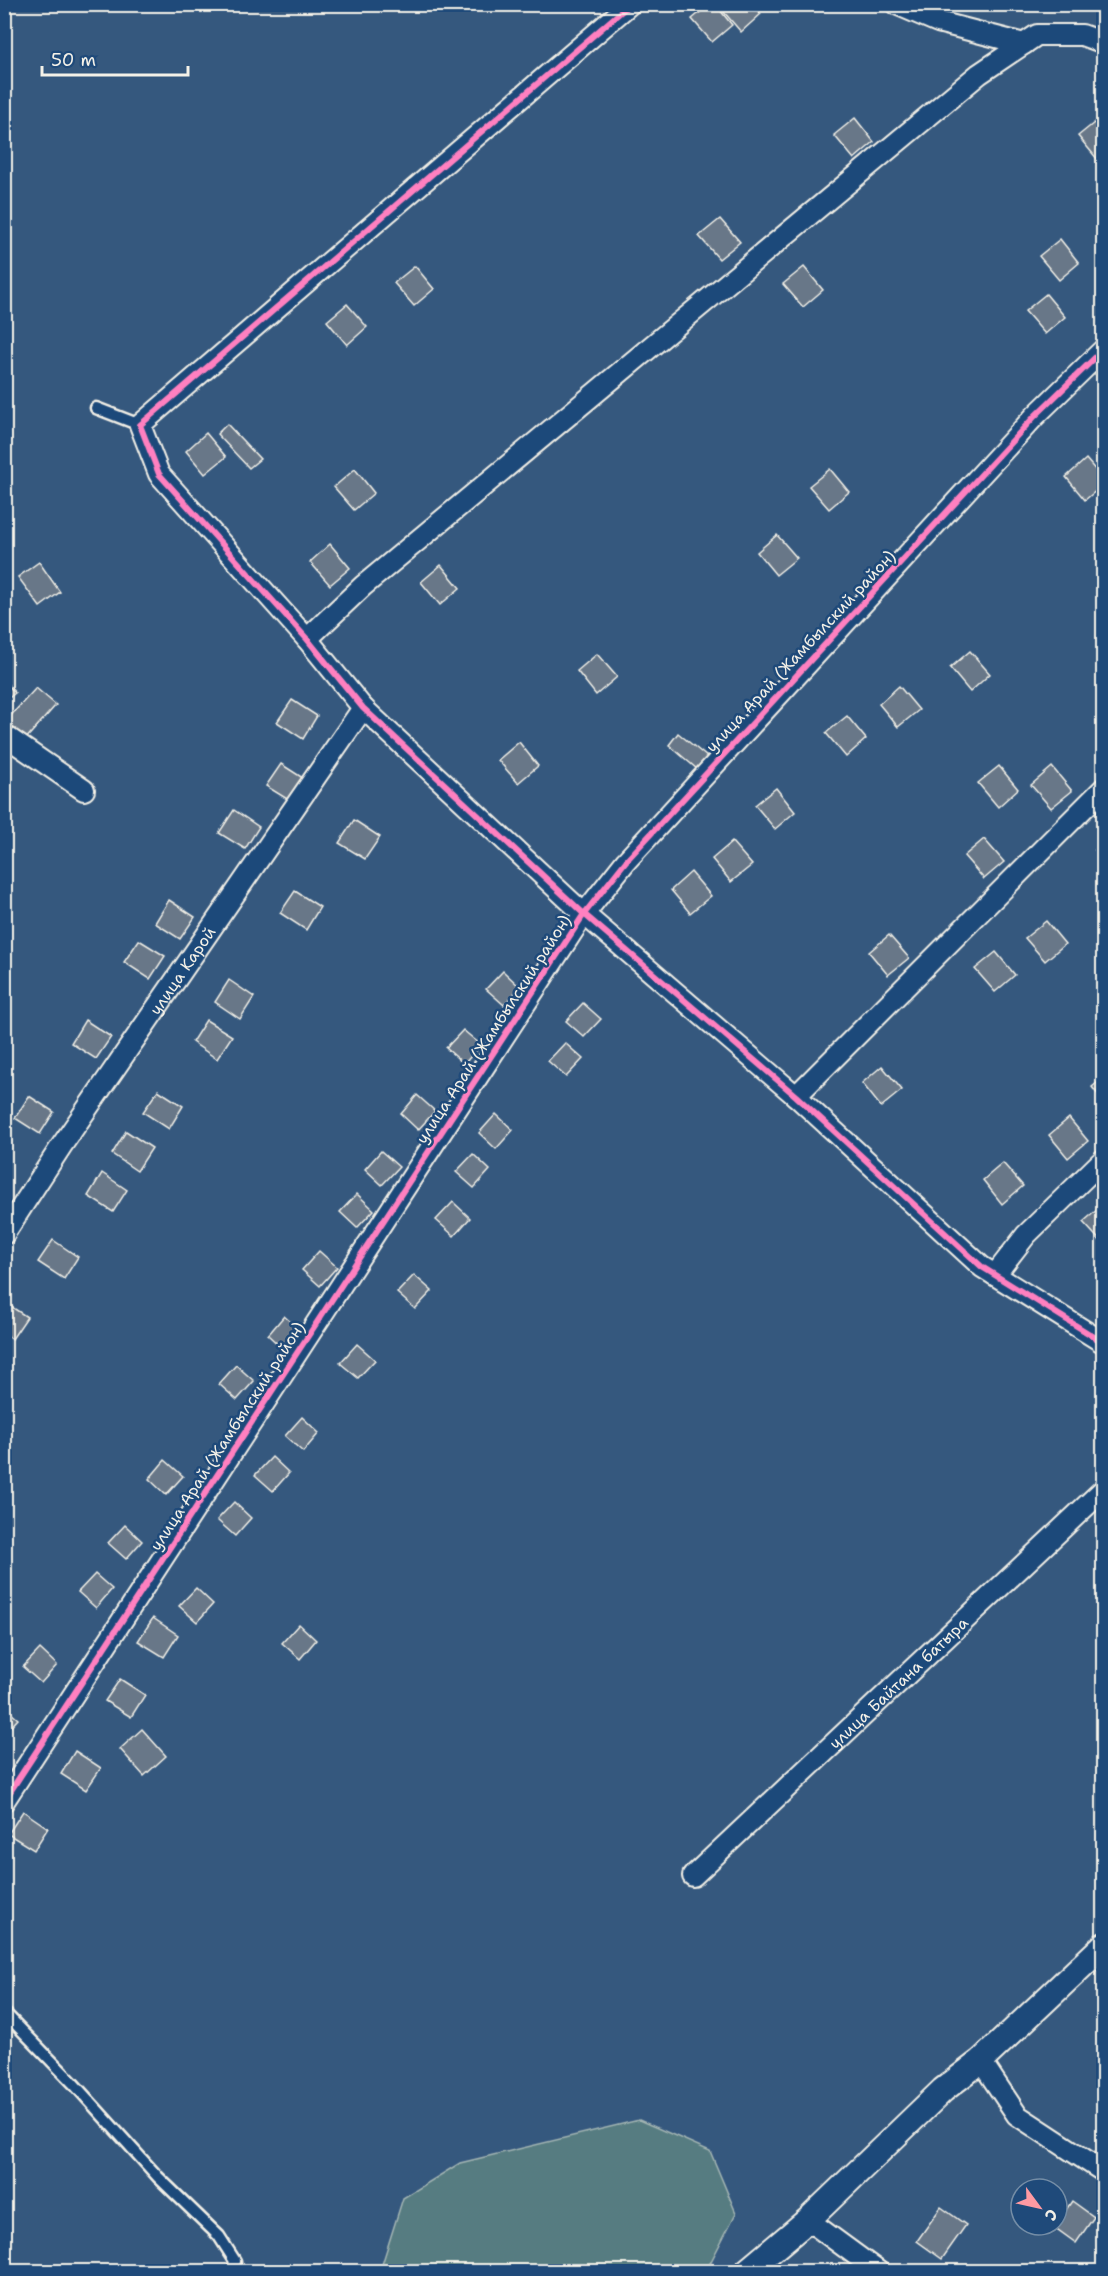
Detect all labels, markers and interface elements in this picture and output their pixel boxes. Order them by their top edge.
scale bar [42,39,188,77]
text: 50 m [51,48,96,72]
street label: улица Арай (Жамбылский район) [701,546,900,757]
street label: улица Арай (Жамбылский район) [411,911,575,1148]
street label: улица Карой [145,923,220,1019]
street label: улица Арай (Жамбылский район) [145,1318,309,1555]
street label: улица Байтана батыра [825,1612,973,1754]
north arrow [1009,2177,1069,2237]
text: С [1040,2205,1063,2225]

